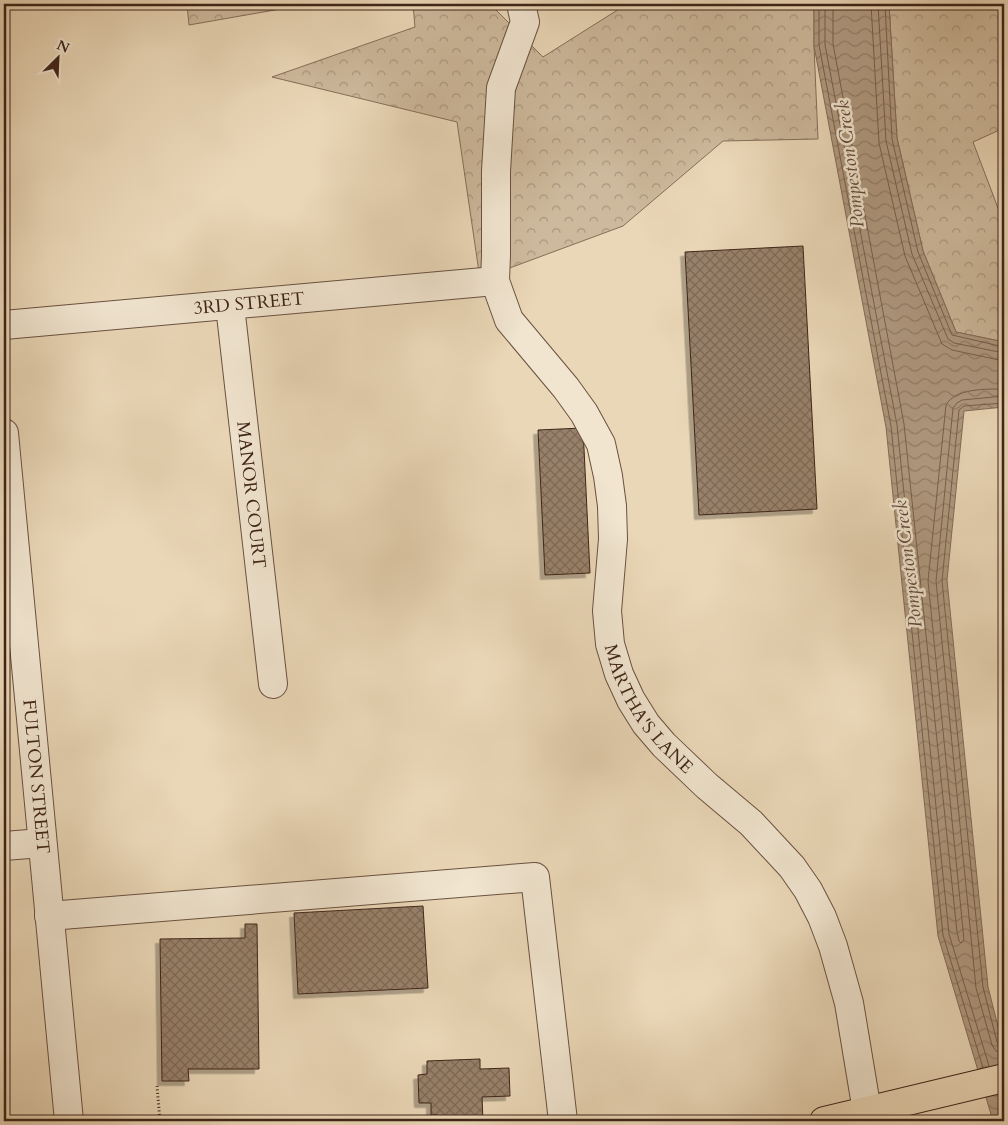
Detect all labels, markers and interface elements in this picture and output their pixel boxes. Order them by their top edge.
north arrow [32,32,82,82]
text: N [54,35,73,58]
water label: Pompeston Creek [829,98,871,229]
street label: 3RD STREET [192,286,306,320]
street label: MANOR COURT [231,420,272,570]
water label: Pompeston Creek [887,498,929,629]
street label: MARTHA'S LANE [598,641,699,779]
street label: FULTON STREET [17,698,56,855]

